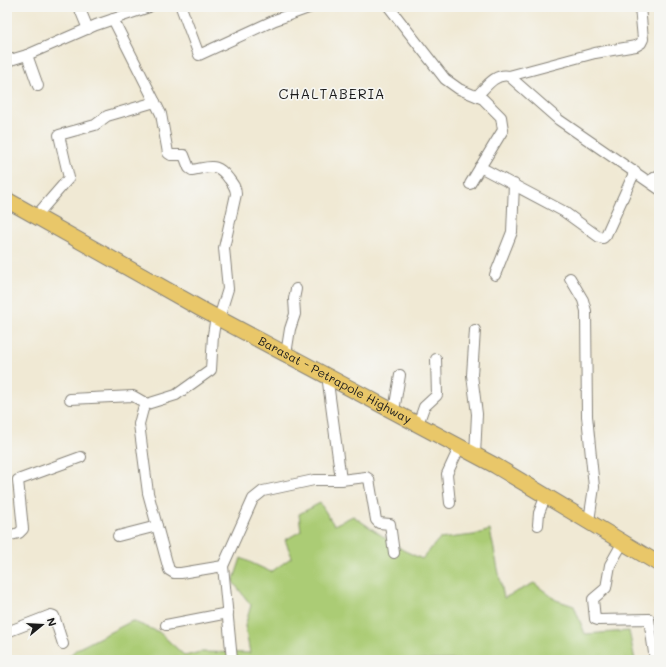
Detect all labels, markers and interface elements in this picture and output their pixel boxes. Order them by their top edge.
district label: CHALTABERIA [278,84,386,103]
street label: Barasat - Petrapole Highway [256,332,415,427]
north arrow [22,605,62,645]
text: N [44,615,60,628]

